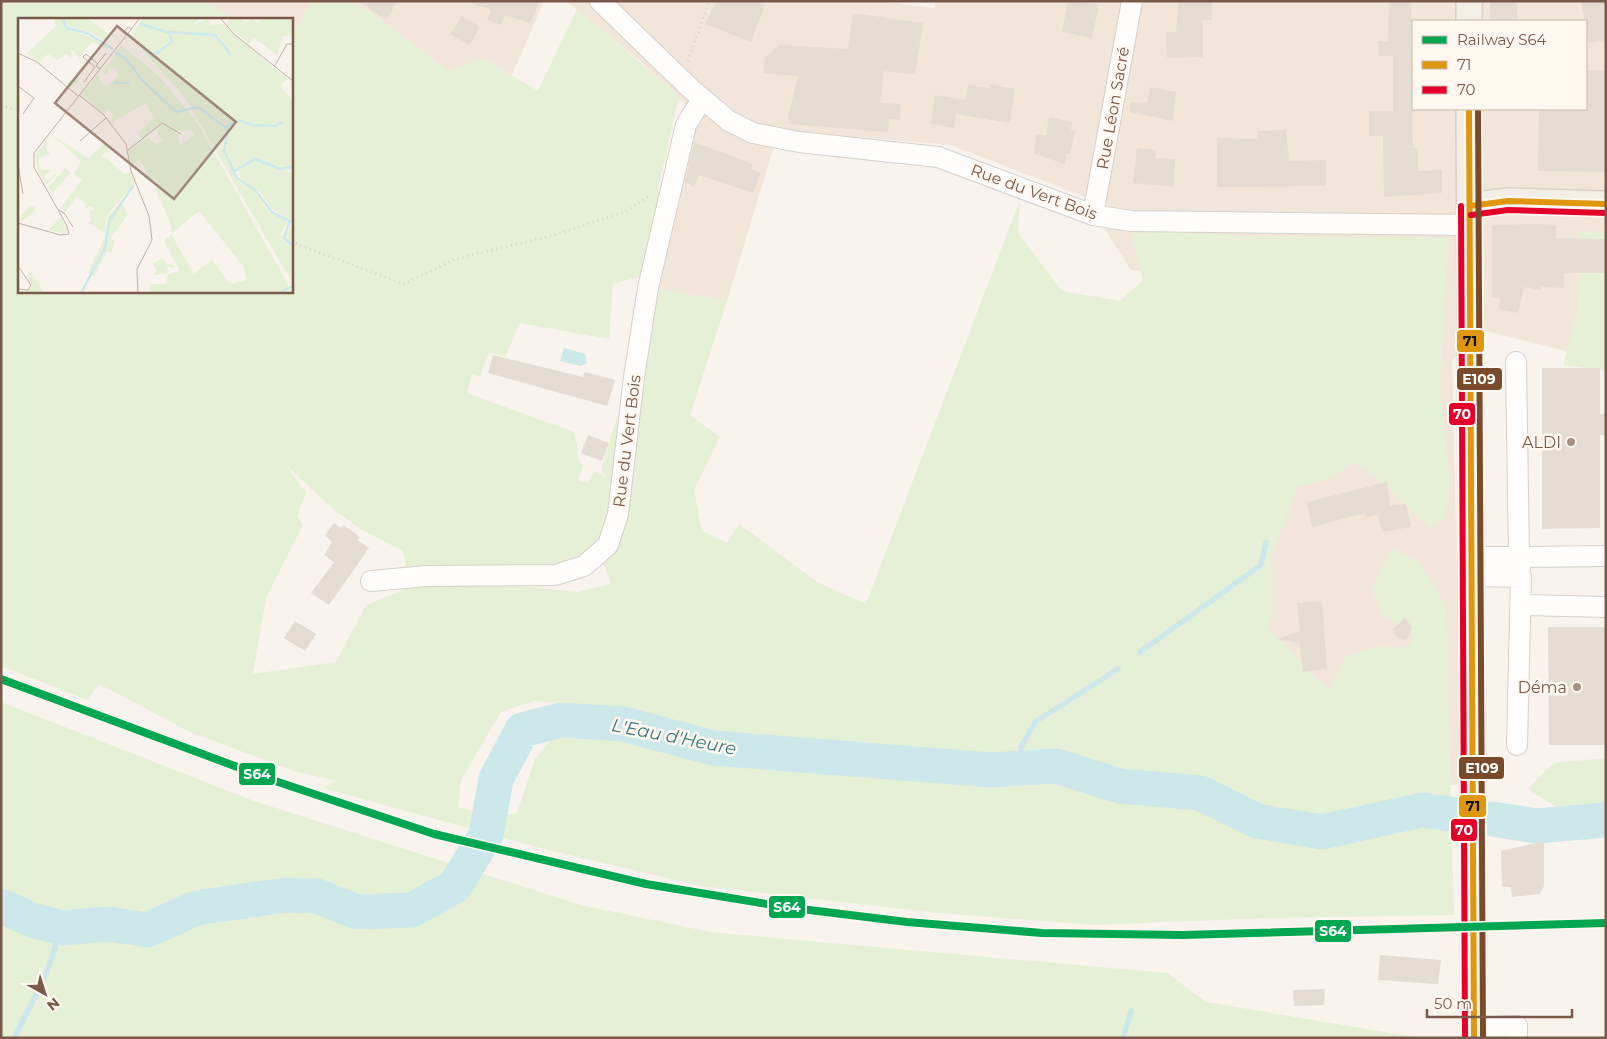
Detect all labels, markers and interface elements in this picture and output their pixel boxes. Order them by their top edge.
inset map [18,18,292,292]
legend [1412,20,1587,110]
text: Railway S64 [1457,30,1547,49]
street label: Rue Léon Sacré [1093,45,1133,171]
text: 71 [1457,55,1471,74]
text: 70 [1457,80,1476,99]
street label: Rue du Vert Bois [968,160,1100,224]
line badge: 71 [1456,329,1485,353]
text: 71 [1463,332,1477,350]
line badge: E109 [1456,367,1503,391]
text: E109 [1462,370,1496,388]
street label: Rue du Vert Bois [609,373,645,508]
line badge: 70 [1448,402,1476,426]
text: 70 [1453,405,1471,423]
place label: ALDI [1522,433,1561,452]
marker: ALDI [1565,436,1577,448]
place label: Déma [1518,678,1567,697]
marker: Déma [1571,681,1583,693]
water label: L'Eau d'Heure [610,714,738,760]
line badge: E109 [1458,756,1505,780]
text: E109 [1465,759,1499,777]
line badge: S64 [238,762,276,786]
text: S64 [243,765,271,783]
line badge: 71 [1458,794,1487,818]
text: 71 [1466,797,1480,815]
line badge: 70 [1450,818,1478,842]
text: 70 [1455,821,1473,839]
line badge: S64 [768,895,806,919]
text: S64 [773,898,801,916]
line badge: S64 [1314,919,1352,943]
text: S64 [1319,922,1347,940]
north arrow [20,969,70,1019]
scale bar [1427,986,1572,1018]
text: N [43,994,63,1015]
text: 50 m [1434,994,1472,1013]

